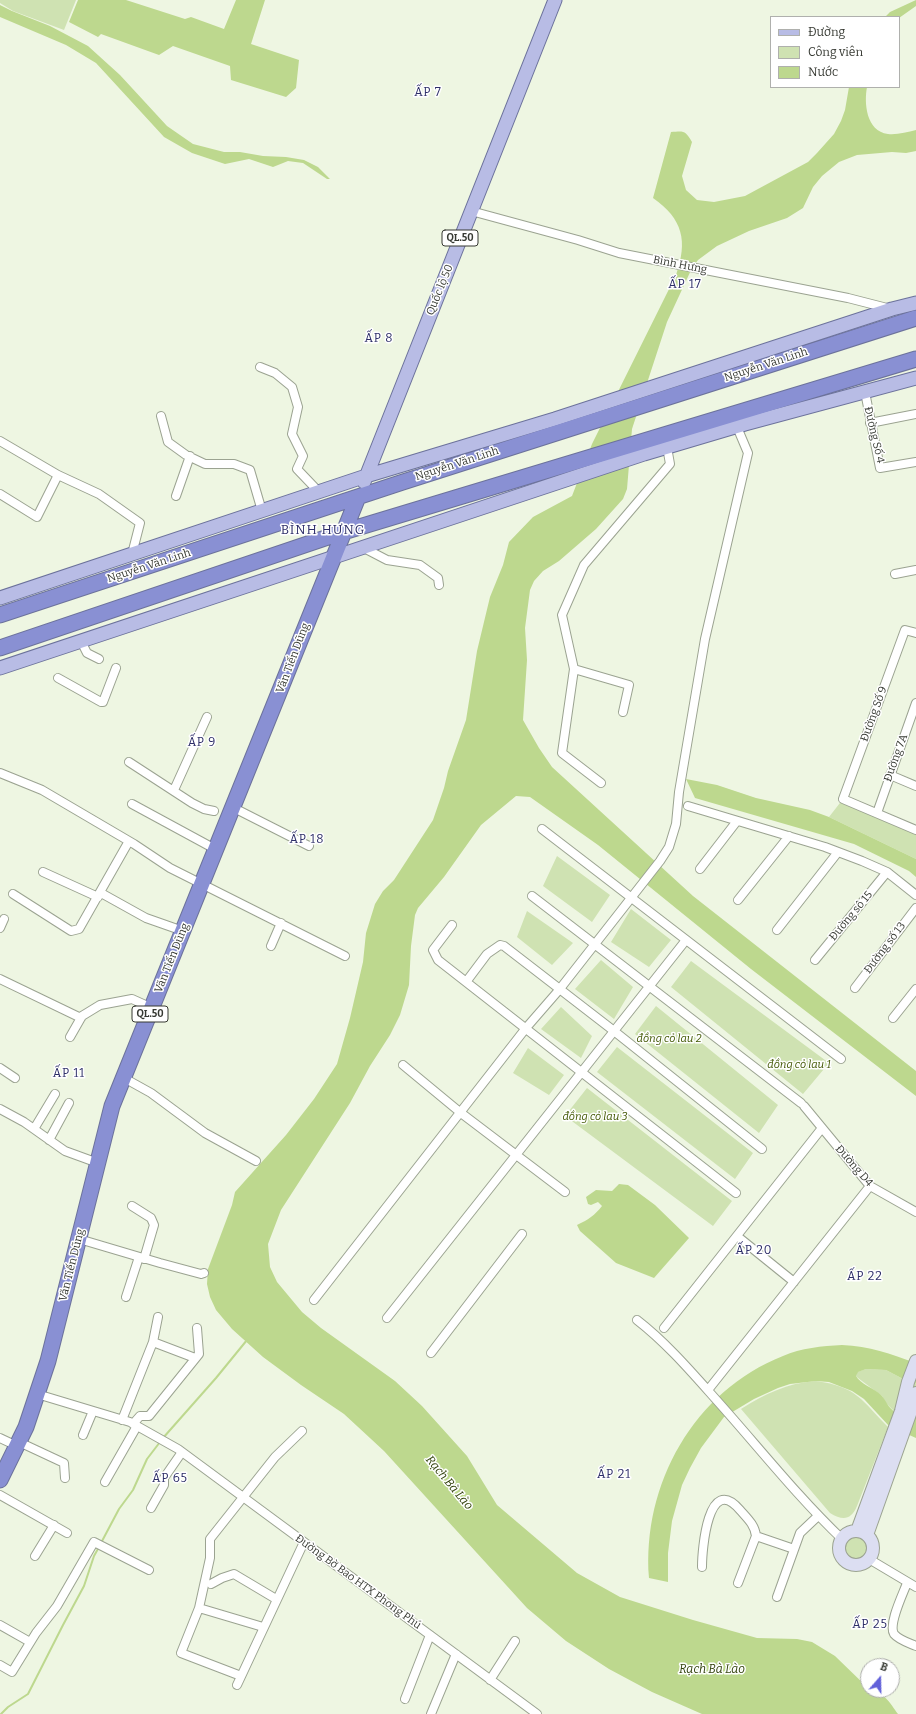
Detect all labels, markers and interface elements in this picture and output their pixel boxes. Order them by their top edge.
legend [770,16,900,88]
text: Đường [808,25,845,39]
text: Công viên [808,45,863,59]
text: Nước [808,65,838,79]
district label: ẤP 7 [414,86,442,100]
road number: QL.50 [442,230,478,246]
street label: Bình Hưng [652,253,708,277]
street label: Quốc lộ 50 [424,263,456,317]
district label: ẤP 17 [668,278,702,292]
district label: ẤP 8 [365,332,393,346]
street label: Nguyễn Văn Linh [723,345,809,385]
street label: Đường Số 4 [861,405,887,465]
street label: Nguyễn Văn Linh [414,444,500,484]
district label: BÌNH HƯNG [281,522,365,538]
street label: Nguyễn Văn Linh [106,546,192,586]
street label: Văn Tiến Dũng [274,621,312,695]
street label: Đường Số 9 [858,685,890,743]
street label: Đường 7A [881,732,911,784]
district label: ẤP 9 [188,736,216,750]
district label: ẤP 18 [290,833,324,847]
street label: Đường sô 15 [826,889,876,943]
street label: Đường số 13 [861,920,909,976]
street label: Văn Tiến Dũng [152,921,192,995]
road number: QL.50 [132,1006,168,1022]
park label: đồng cỏ lau 2 [636,1032,702,1046]
park label: đồng cỏ lau 1 [767,1058,831,1072]
district label: ẤP 11 [53,1067,85,1081]
park label: đồng cỏ lau 3 [562,1110,628,1124]
street label: Đường D4 [832,1143,876,1189]
street label: Văn Tiến Dũng [57,1227,87,1303]
district label: ẤP 20 [736,1244,772,1258]
district label: ẤP 22 [847,1270,883,1284]
water label: Rạch Bà Lào [422,1453,476,1513]
district label: ẤP 21 [597,1468,631,1482]
district label: ẤP 65 [152,1472,188,1486]
street label: Đường Bờ Bao HTX Phong Phú [292,1532,424,1632]
district label: ẤP 25 [852,1618,888,1632]
north arrow [860,1658,900,1698]
text: B [878,1660,890,1675]
water label: Rạch Bà Lào [679,1663,745,1677]

